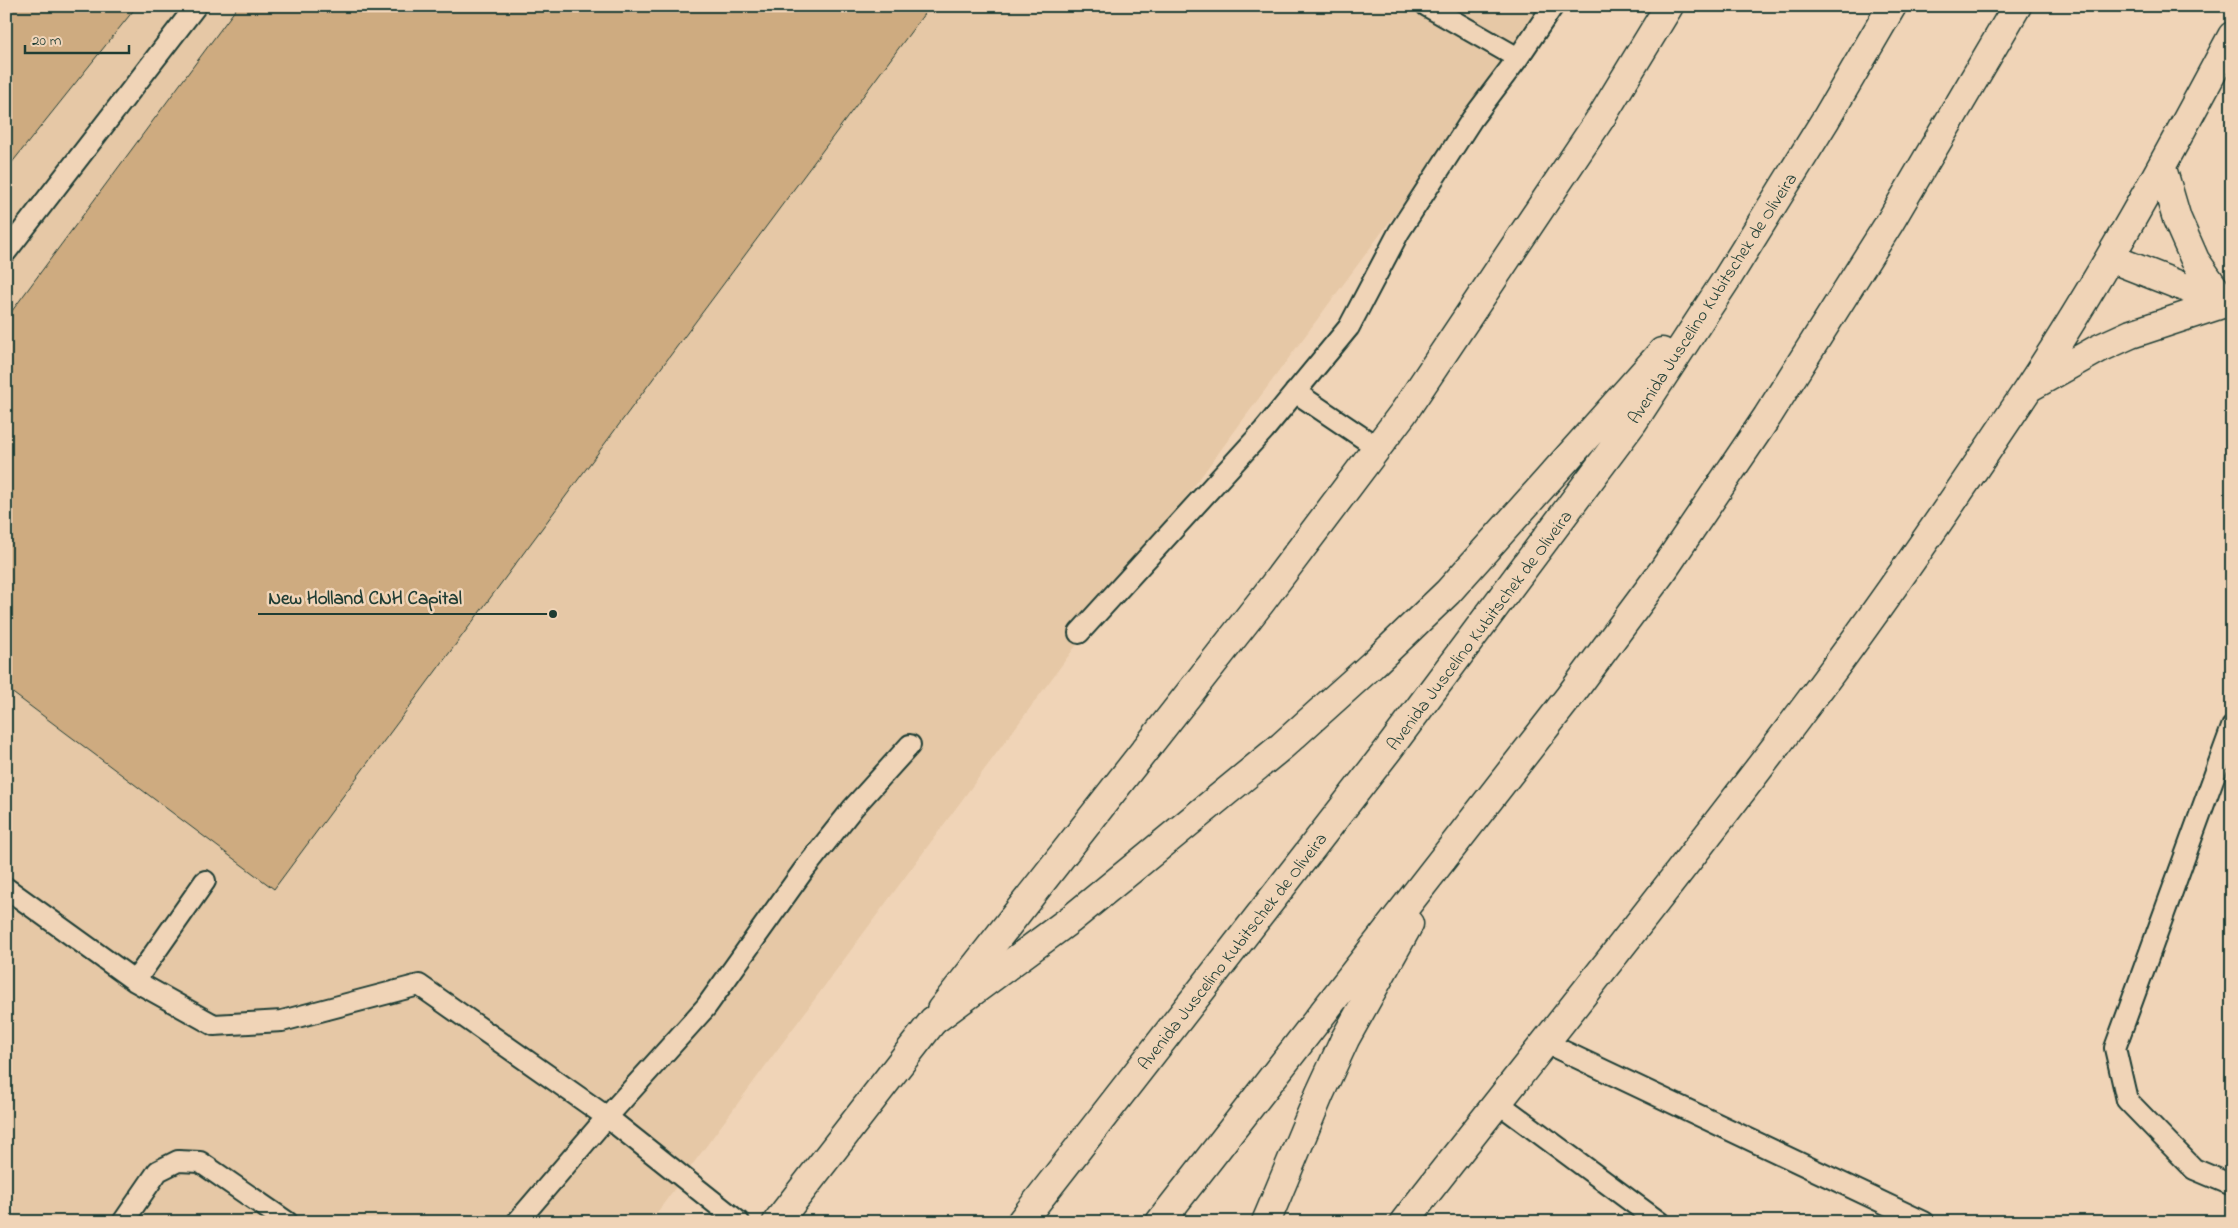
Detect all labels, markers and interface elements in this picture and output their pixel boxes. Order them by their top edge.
scale bar [25,22,129,54]
text: 20 m [32,30,62,52]
street label: Avenida Juscelino Kubitschek de Oliveira [1622,168,1805,430]
street label: Avenida Juscelino Kubitschek de Oliveira [1381,506,1580,757]
callout: New Holland CNH Capital [258,580,472,614]
text: New Holland CNH Capital [268,586,462,613]
street label: Avenida Juscelino Kubitschek de Oliveira [1132,828,1335,1077]

